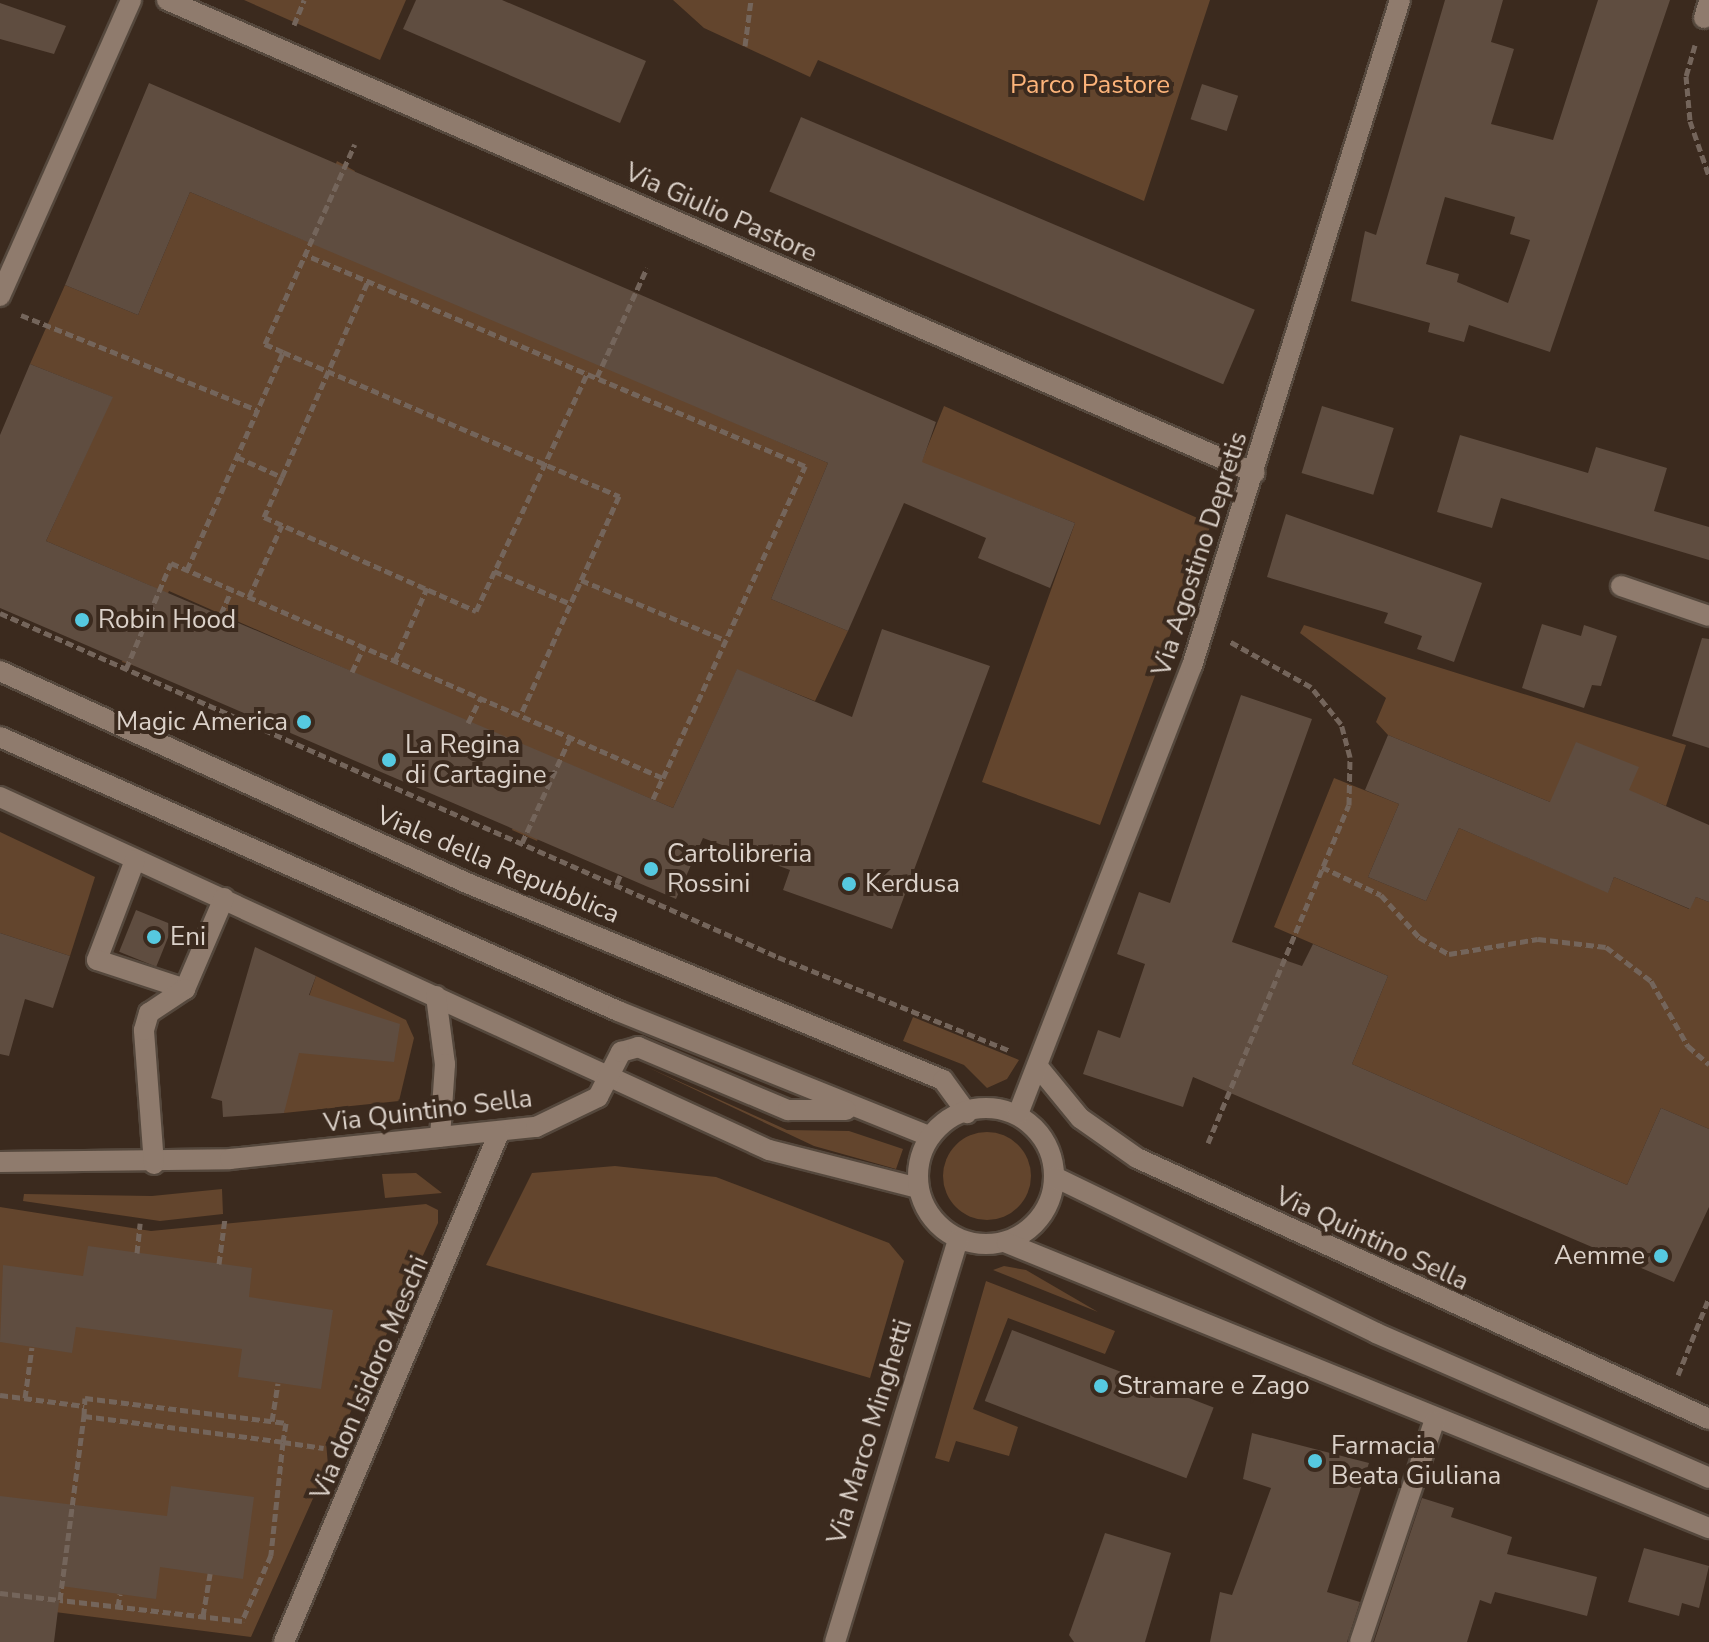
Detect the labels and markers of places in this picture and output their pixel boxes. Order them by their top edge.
place label: Robin Hood [98,604,236,636]
marker: Robin Hood [73,611,91,629]
place label: Magic America [116,706,288,738]
marker: Magic America [295,713,313,731]
place label: La Regina di Cartagine [405,729,546,790]
marker: La Regina di Cartagine [380,751,398,769]
place label: Cartolibreria Rossini [667,838,812,900]
marker: Cartolibreria Rossini [642,860,660,878]
place label: Kerdusa [865,868,960,900]
marker: Kerdusa [840,875,858,893]
place label: Eni [170,921,206,953]
marker: Eni [145,928,163,946]
place label: Aemme [1554,1240,1645,1272]
marker: Aemme [1652,1247,1670,1265]
place label: Stramare e Zago [1117,1370,1310,1402]
marker: Stramare e Zago [1092,1377,1110,1395]
place label: Farmacia Beata Giuliana [1331,1430,1501,1492]
marker: Farmacia Beata Giuliana [1306,1452,1324,1470]

